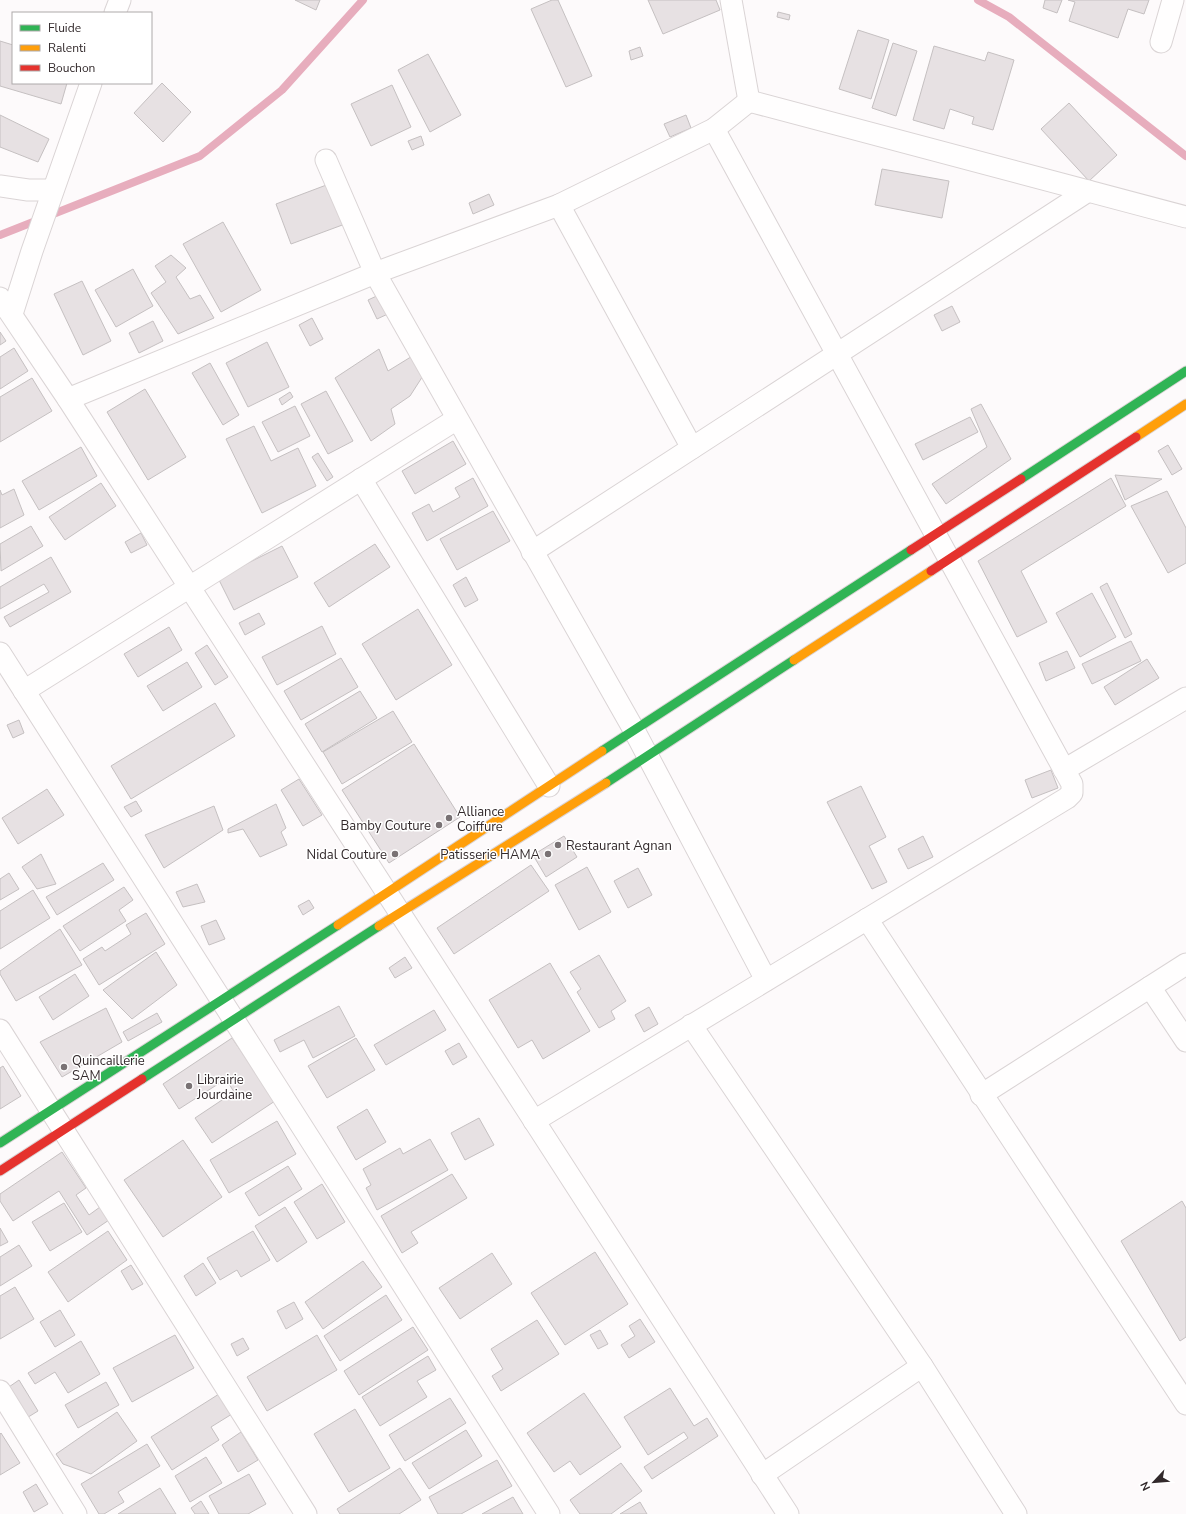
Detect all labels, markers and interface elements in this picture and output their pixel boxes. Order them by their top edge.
legend [12,12,152,84]
text: Fluide [48,20,81,36]
text: Ralenti [48,40,86,56]
text: Bouchon [48,60,95,76]
place label: Alliance Coiffure [457,803,504,836]
marker: Alliance Coiffure [444,813,454,823]
place label: Bamby Couture [341,817,431,835]
marker: Bamby Couture [434,820,444,830]
place label: Restaurant Agnan [566,837,672,855]
marker: Restaurant Agnan [553,840,563,850]
place label: Nidal Couture [307,846,387,864]
place label: Patisserie HAMA [440,846,541,864]
marker: Nidal Couture [390,849,400,859]
marker: Patisserie HAMA [543,849,553,859]
place label: Quincaillerie SAM [72,1052,145,1085]
marker: Quincaillerie SAM [59,1062,69,1072]
place label: Librairie Jourdaine [196,1071,252,1104]
marker: Librairie Jourdaine [184,1081,194,1091]
north arrow [1134,1462,1174,1502]
text: N [1137,1479,1154,1493]

